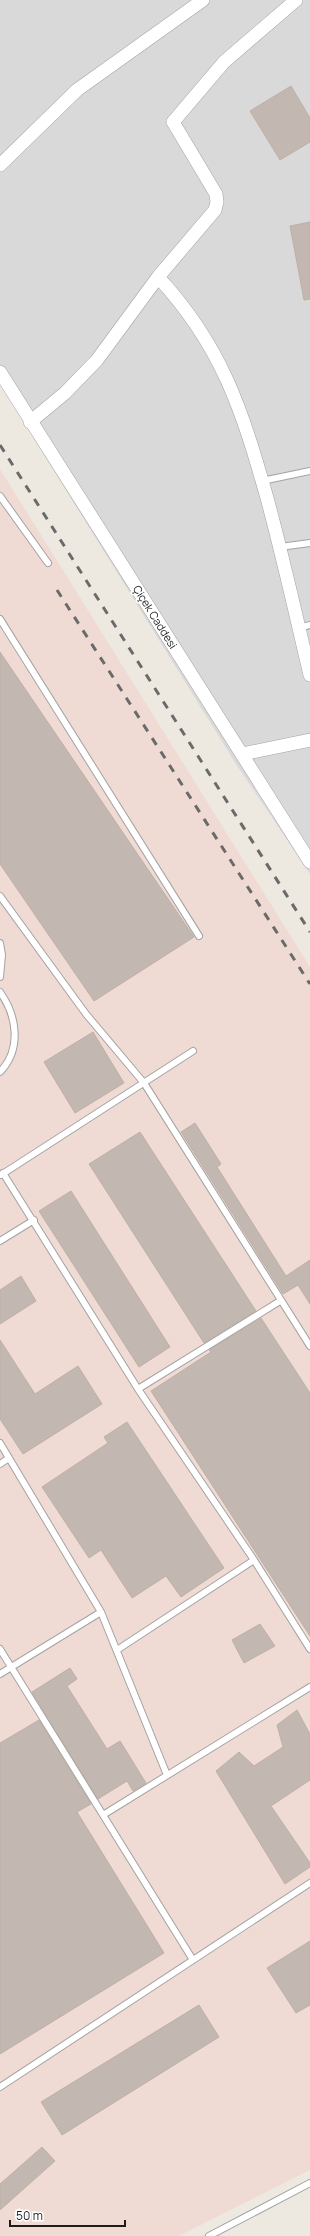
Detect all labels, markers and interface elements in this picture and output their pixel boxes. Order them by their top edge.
street label: Çiçek Caddesi [130,582,181,651]
scale bar [10,2202,125,2228]
text: 50 m [16,2207,43,2224]

